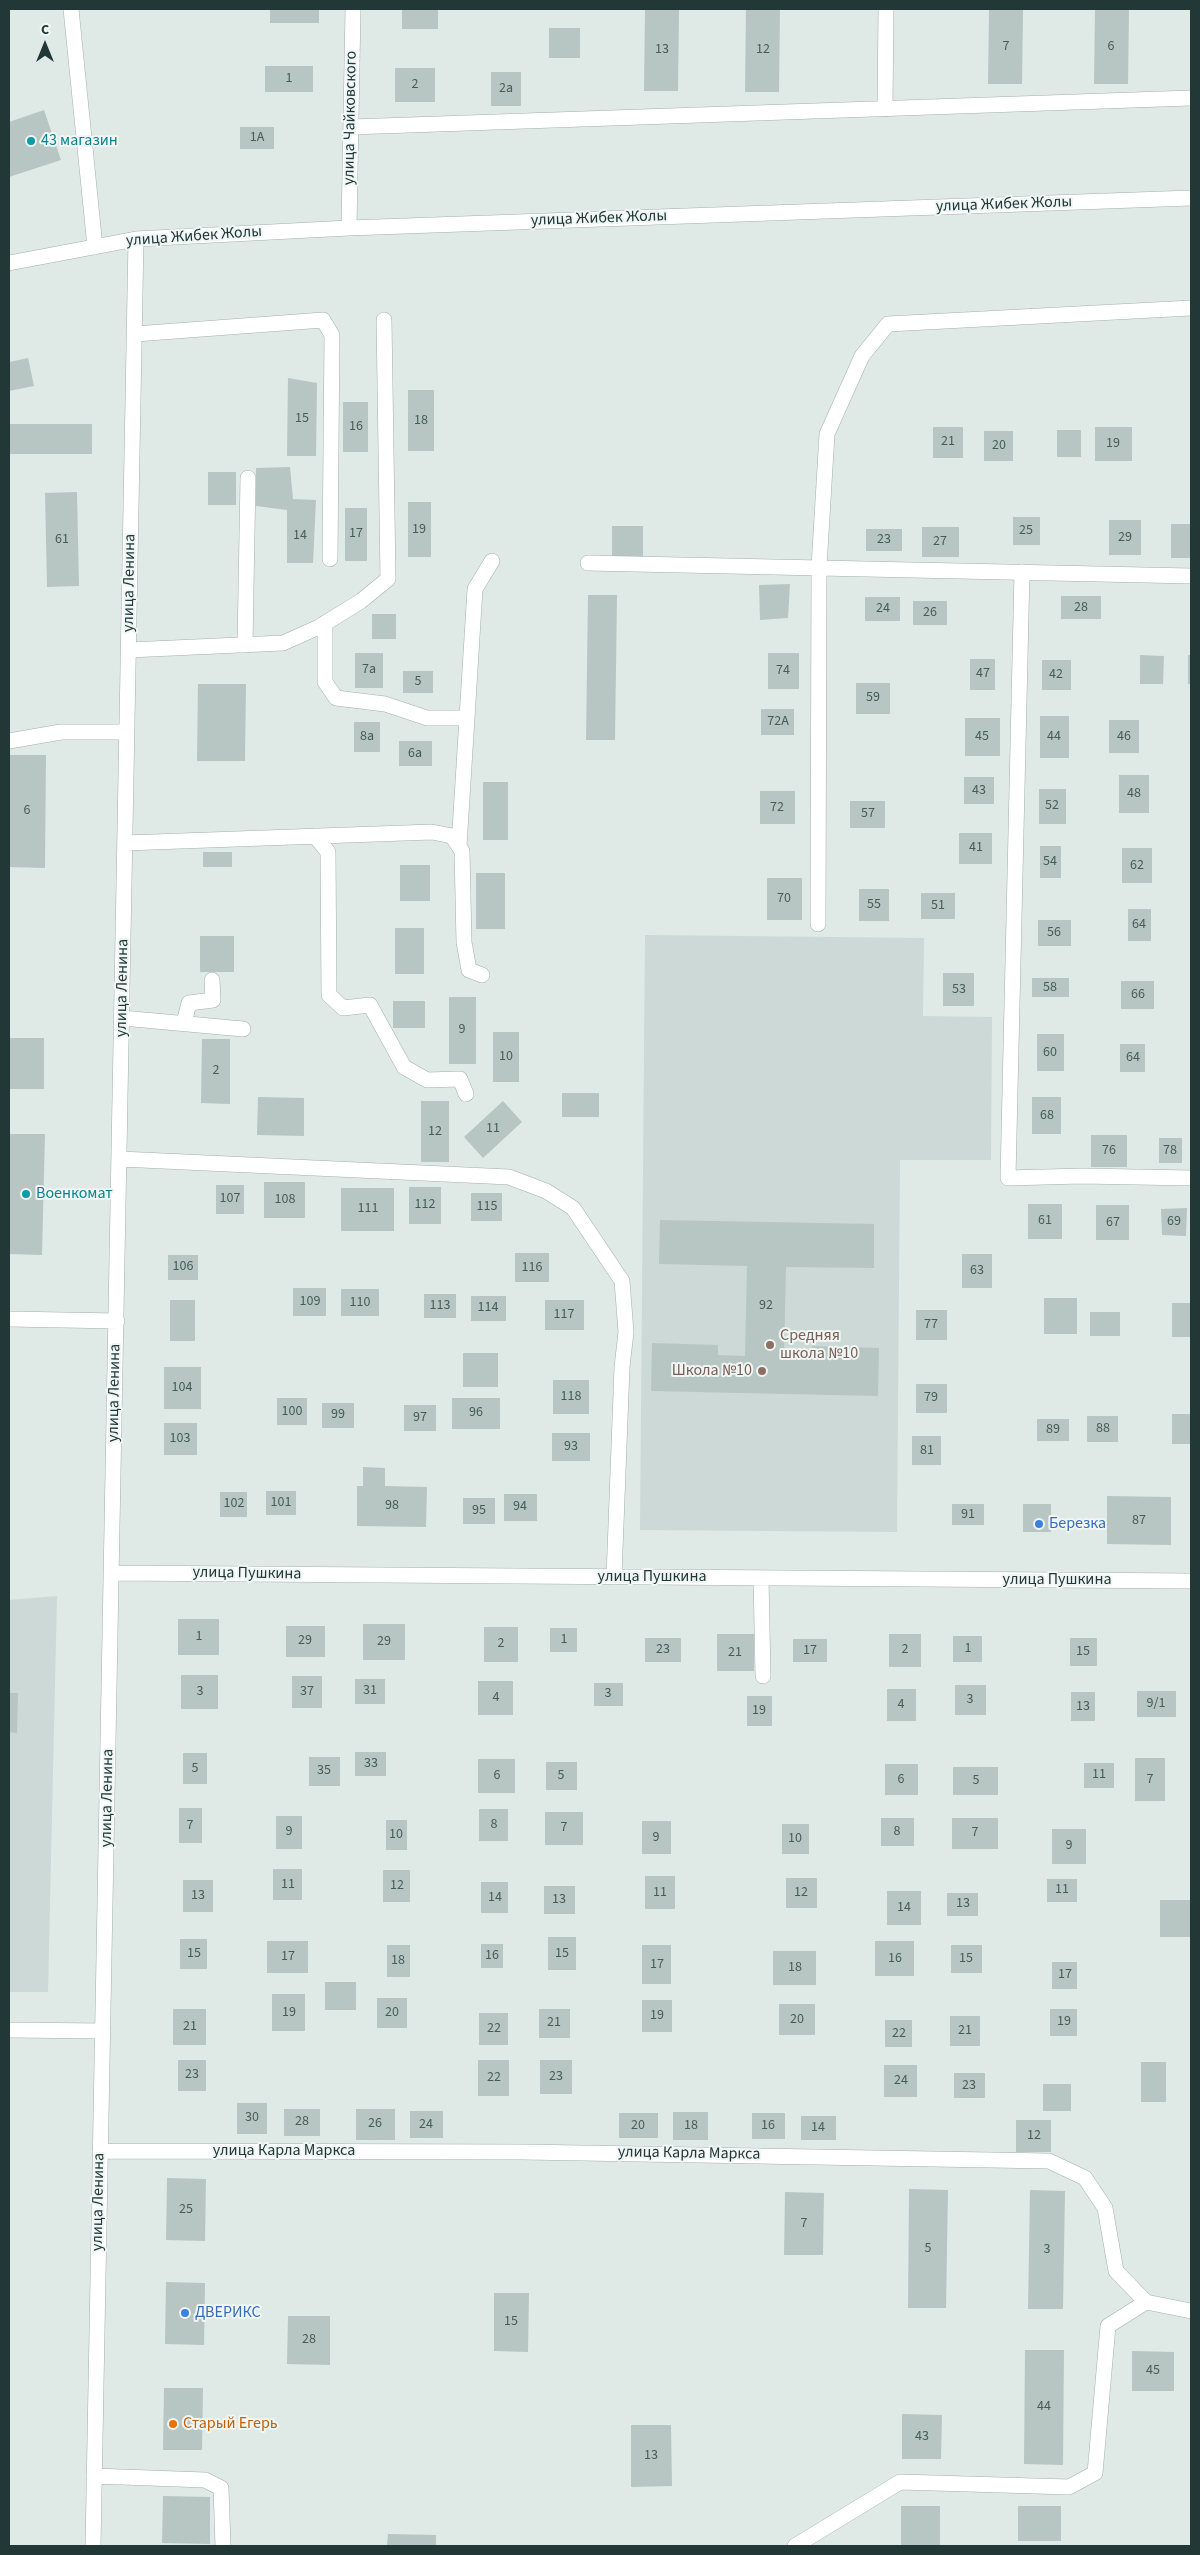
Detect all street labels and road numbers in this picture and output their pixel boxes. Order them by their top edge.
street label: улица Чайковского [340,51,362,185]
street label: улица Жибек Жолы [936,193,1072,217]
street label: улица Жибек Жолы [531,207,667,231]
street label: улица Жибек Жолы [125,223,263,251]
street label: улица Ленина [120,534,140,632]
street label: улица Ленина [113,939,133,1037]
street label: улица Ленина [105,1344,125,1442]
street label: улица Пушкина [192,1563,302,1585]
street label: улица Пушкина [598,1567,706,1587]
street label: улица Пушкина [1003,1570,1111,1590]
street label: улица Ленина [98,1749,118,1847]
street label: улица Карла Маркса [213,2141,355,2161]
street label: улица Карла Маркса [618,2143,760,2165]
street label: улица Ленина [89,2153,109,2251]

